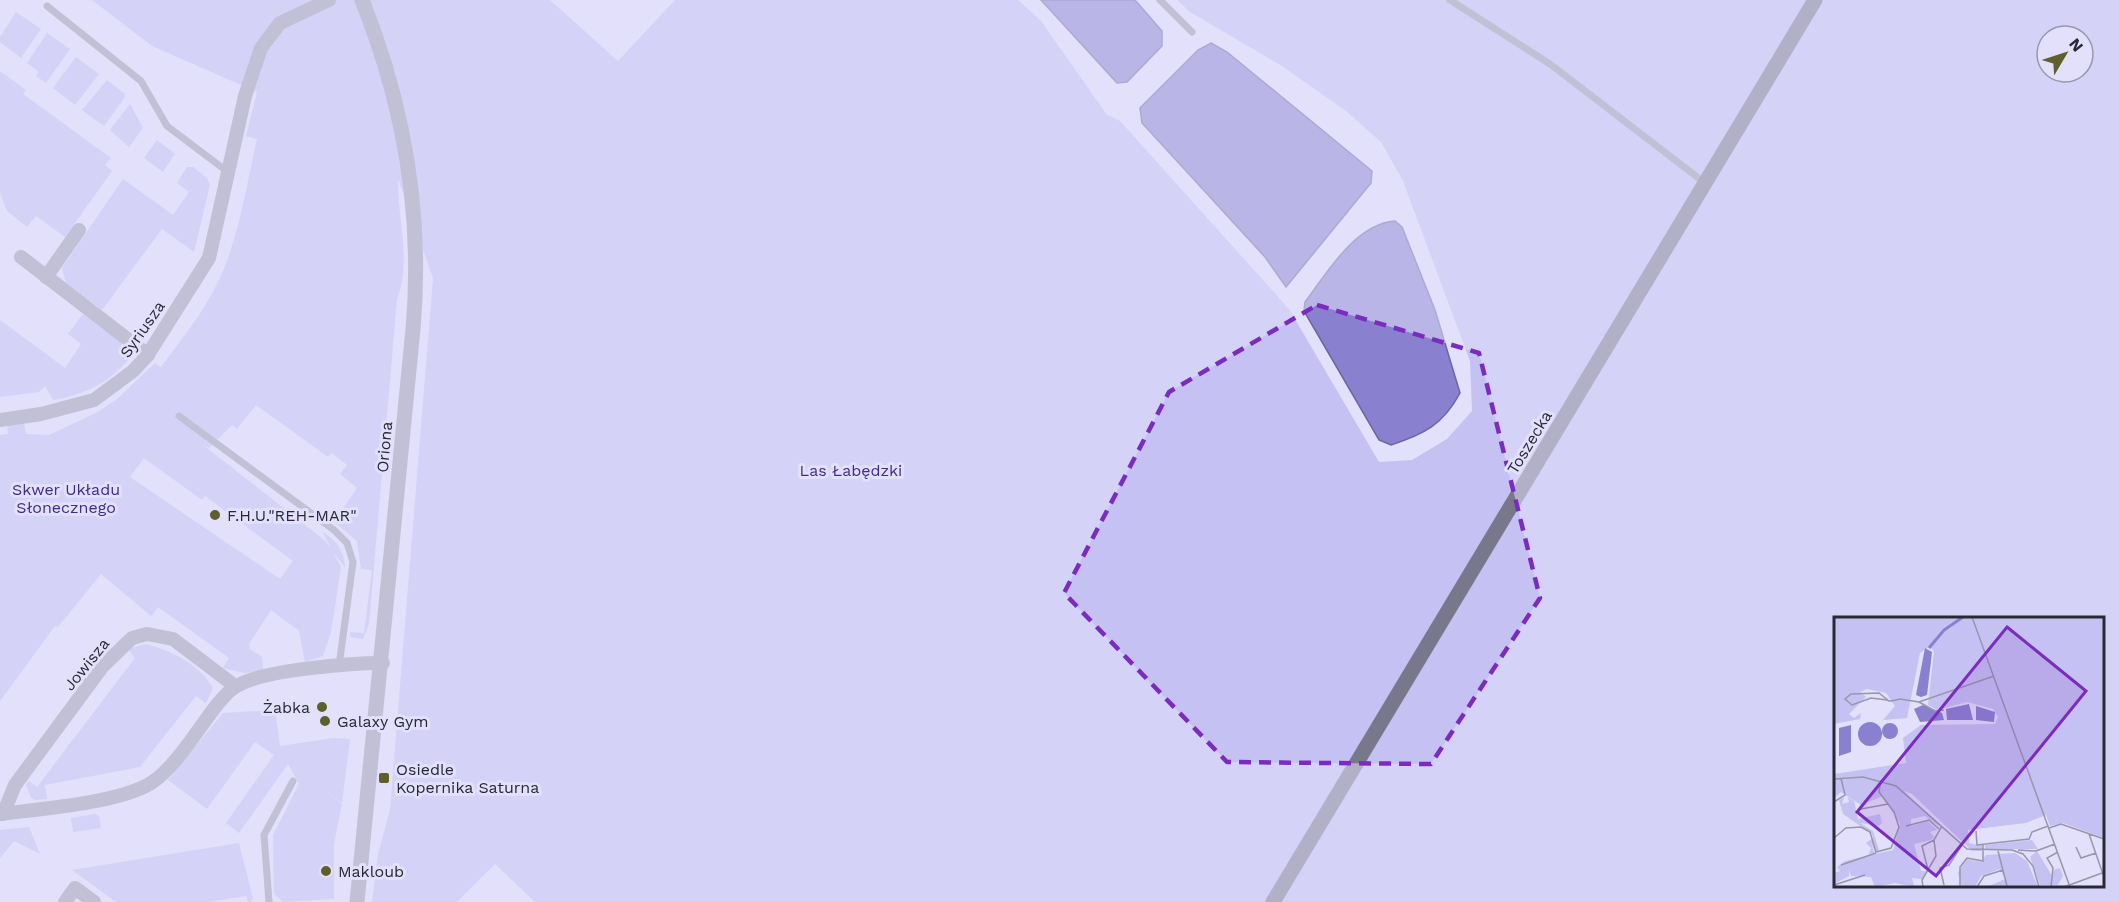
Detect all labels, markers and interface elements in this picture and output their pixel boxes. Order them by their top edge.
north arrow [2035,24,2095,84]
text: N [2065,34,2087,55]
street label: Syriusza [116,297,169,361]
street label: Toszecka [1503,407,1556,477]
street label: Oriona [373,421,396,473]
park label: Las Łabędzki [800,461,902,480]
park label: Skwer Układu Słonecznego [12,480,120,517]
place label: F.H.U."REH-MAR" [227,506,357,525]
marker: F.H.U."REH-MAR" [208,508,222,522]
inset map [1834,617,2104,887]
street label: Jowisza [60,634,113,694]
place label: Żabka [263,698,310,717]
marker: Żabka [315,700,329,714]
place label: Galaxy Gym [337,712,428,731]
marker: Galaxy Gym [318,714,332,728]
place label: Osiedle Kopernika Saturna [396,760,539,797]
marker: Osiedle Kopernika Saturna [377,771,391,785]
place label: Makloub [338,862,404,881]
marker: Makloub [319,864,333,878]

